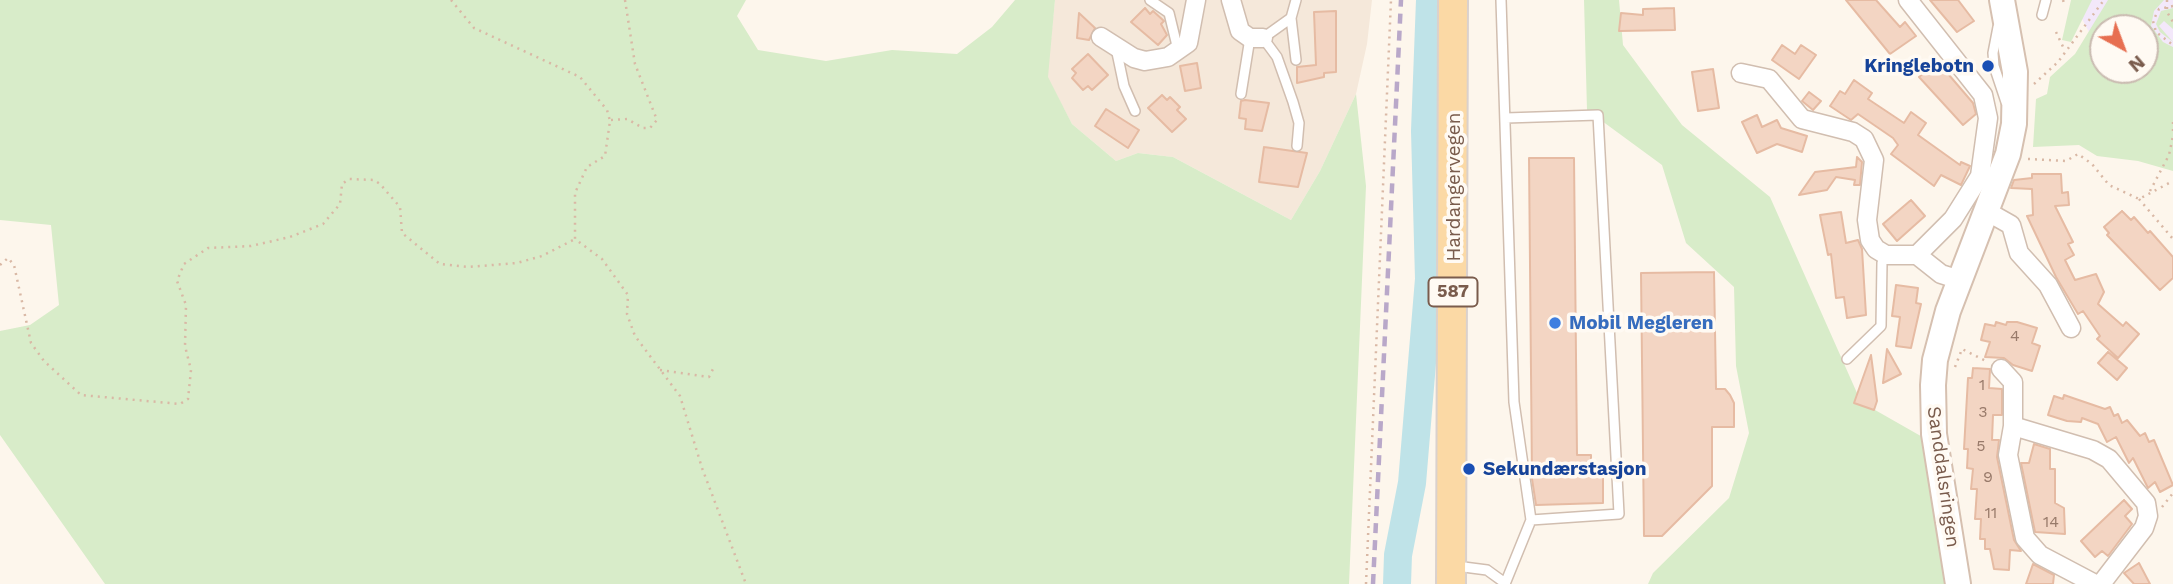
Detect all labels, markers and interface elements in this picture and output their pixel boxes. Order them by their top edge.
north arrow [2089,14,2159,84]
text: N [2124,50,2150,77]
place label: Kringlebotn [1864,55,1974,77]
marker: Kringlebotn [1980,58,1996,74]
street label: Hardangervegen [1443,113,1465,261]
road number: 587 [1428,278,1478,306]
place label: Mobil Megleren [1569,312,1714,334]
marker: Mobil Megleren [1547,315,1563,331]
house number: 4 [2010,326,2020,346]
house number: 1 [1979,375,1985,395]
house number: 3 [1978,402,1988,422]
street label: Sanddalsringen [1922,405,1964,549]
house number: 5 [1976,436,1986,456]
place label: Sekundærstasjon [1483,458,1647,480]
marker: Sekundærstasjon [1461,461,1477,477]
house number: 9 [1983,467,1993,487]
house number: 11 [1985,503,1997,523]
house number: 14 [2043,512,2059,532]

